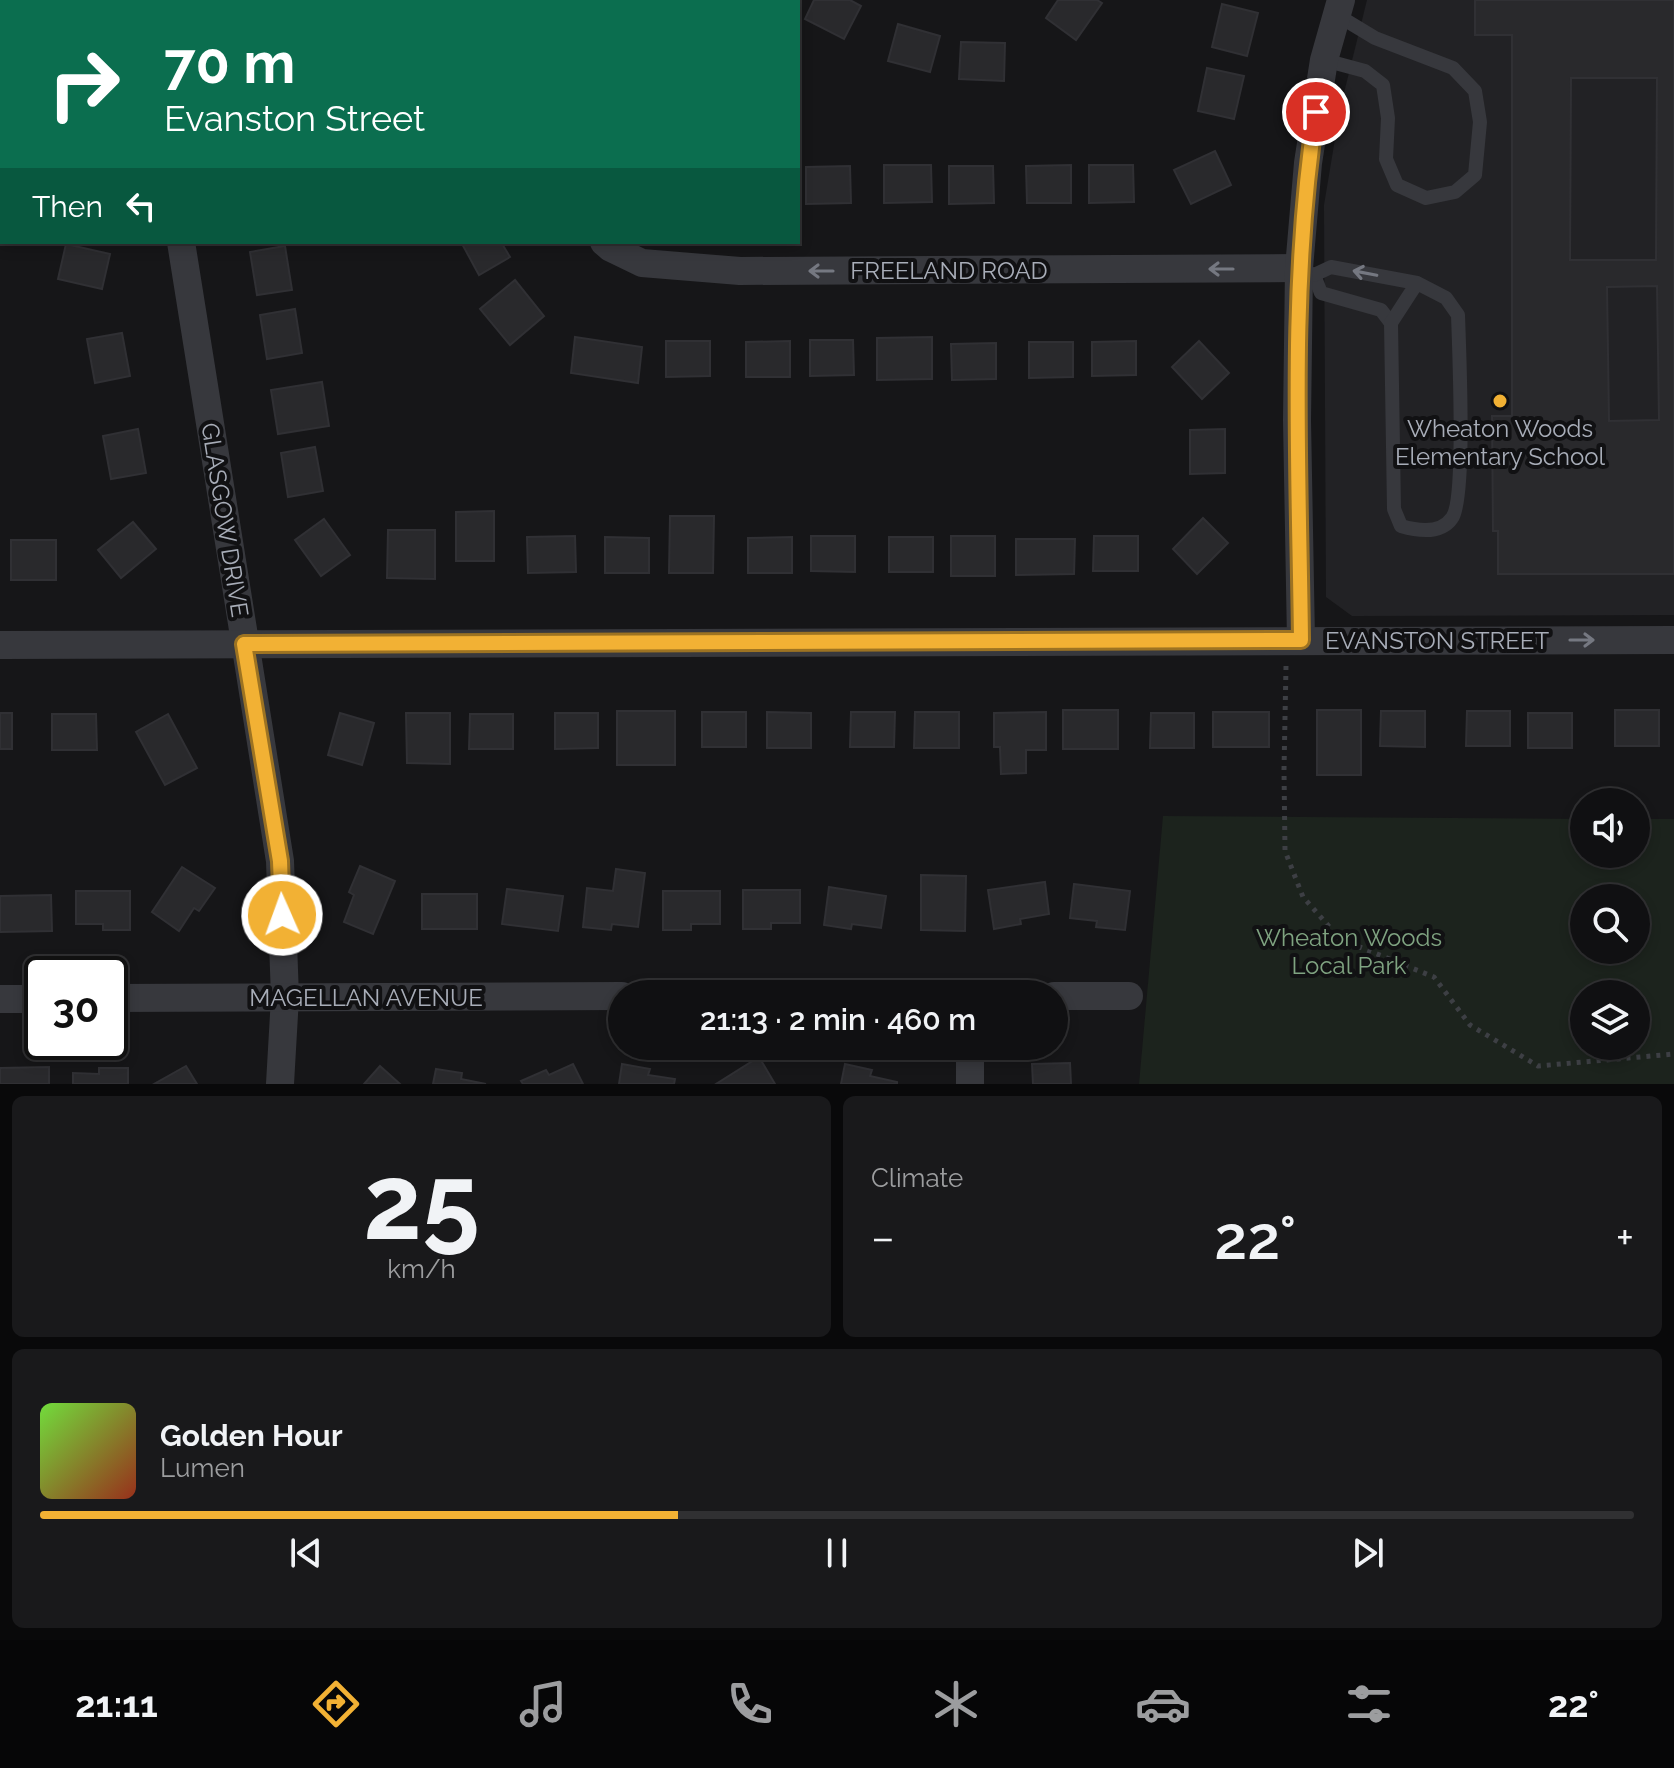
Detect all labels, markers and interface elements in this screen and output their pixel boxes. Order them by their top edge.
text: 70 m [164,30,295,96]
icon: right [32,32,136,136]
pin [1282,78,1350,146]
icon: arrive [1294,90,1338,134]
text: Evanston Street [164,97,425,139]
icon: left [119,184,163,228]
text: Then [32,189,103,224]
street label: FREELAND ROAD [850,256,1048,285]
one-way arrow [1208,261,1235,277]
one-way arrow [808,263,835,279]
one-way arrow [1352,265,1378,280]
marker: Wheaton Woods Elementary School [1491,392,1509,410]
place label: Wheaton Woods Elementary School [1395,414,1606,471]
street label: GLASGOW DRIVE [195,421,255,619]
street label: EVANSTON STREET [1325,626,1549,655]
one-way arrow [1568,632,1595,648]
map controls [1570,788,1650,1060]
button: sound [1570,788,1650,868]
position arrow [240,873,324,957]
button: search [1570,884,1650,964]
park label: Wheaton Woods Local Park [1256,923,1442,980]
speed limit sign: 30 [24,956,128,1060]
button: layers [1570,980,1650,1060]
street label: MAGELLAN AVENUE [249,983,483,1012]
text: 21:13 · 2 min · 460 m [700,1002,976,1037]
text: 25 [363,1141,480,1263]
text: Climate [871,1163,963,1193]
text: 22° [1214,1203,1296,1273]
text: − [871,1212,895,1263]
text: + [1616,1212,1634,1263]
text: km/h [387,1254,456,1284]
text: Golden Hour [160,1418,343,1453]
text: Lumen [160,1453,245,1483]
icon: previous [284,1531,328,1575]
icon: pause [815,1531,859,1575]
icon: next [1346,1531,1390,1575]
icon: directions [308,1676,364,1732]
icon: music [515,1676,571,1732]
icon: phone [722,1676,778,1732]
icon: climate [928,1676,984,1732]
icon: car [1135,1676,1191,1732]
icon: filters [1341,1676,1397,1732]
text: 21:11 [75,1683,158,1725]
text: 22° [1548,1683,1599,1725]

